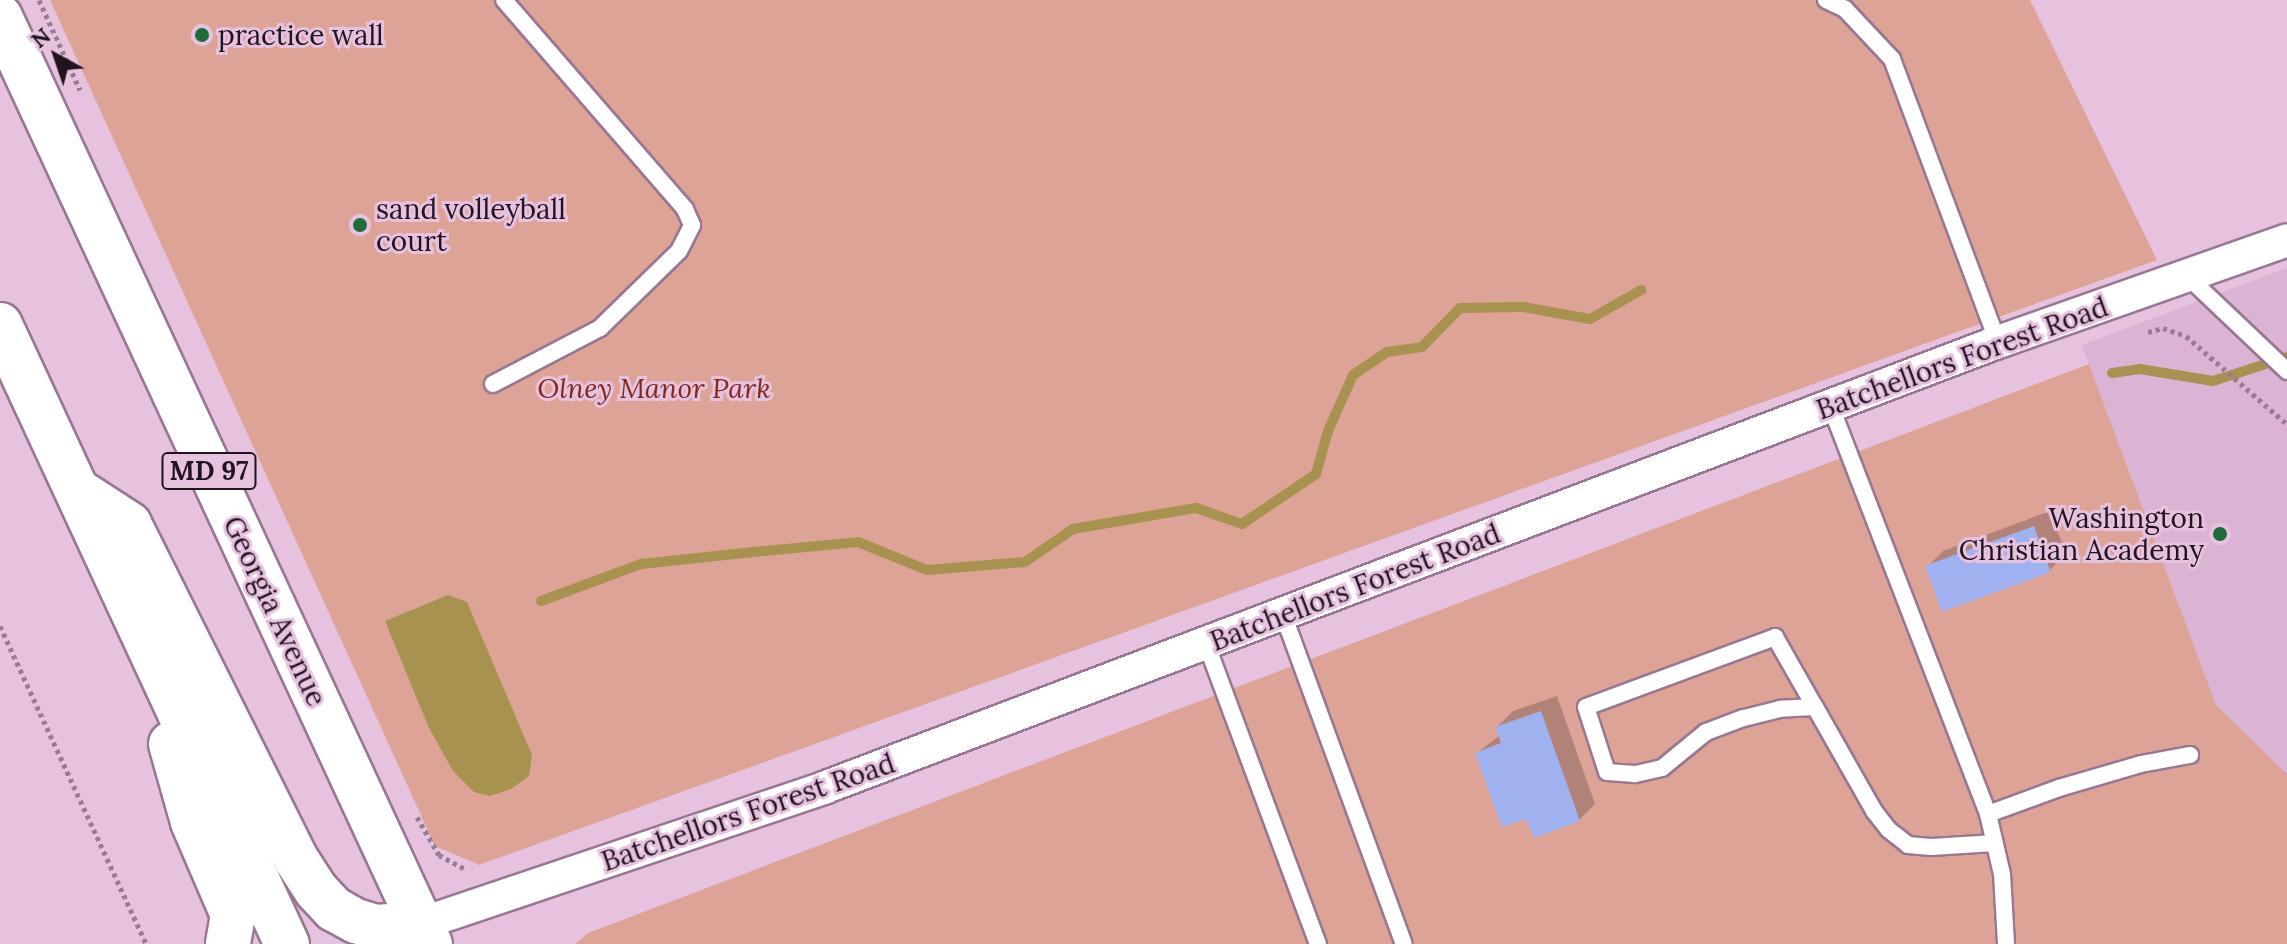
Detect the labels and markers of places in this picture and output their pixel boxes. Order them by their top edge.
place label: practice wall [218,18,384,52]
marker: practice wall [193,26,211,44]
place label: sand volleyball court [376,192,566,258]
marker: sand volleyball court [351,216,369,234]
place label: Washington Christian Academy [1959,501,2204,567]
marker: Washington Christian Academy [2211,525,2229,543]

